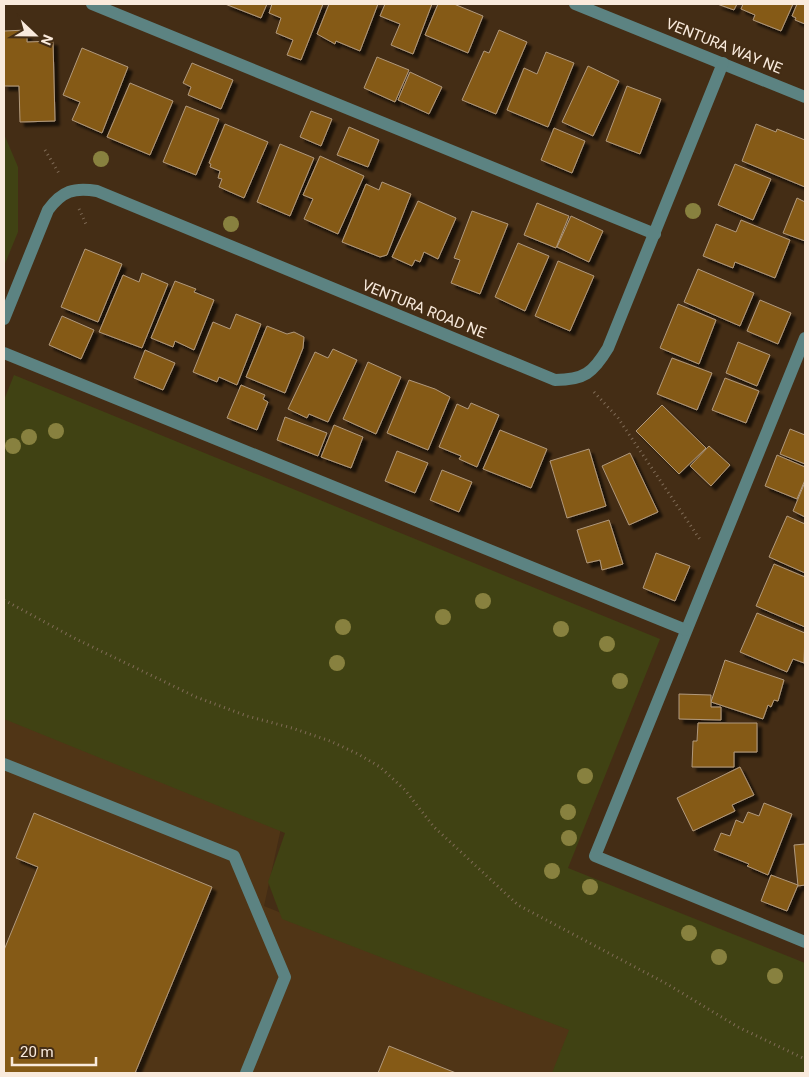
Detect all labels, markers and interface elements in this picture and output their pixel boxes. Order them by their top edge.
north arrow [10,10,60,60]
street label: VENTURA WAY NE [663,14,785,78]
text: N [38,32,56,47]
street label: VENTURA ROAD NE [359,276,489,342]
scale bar [12,1034,96,1066]
text: 20 m [20,1043,54,1061]

